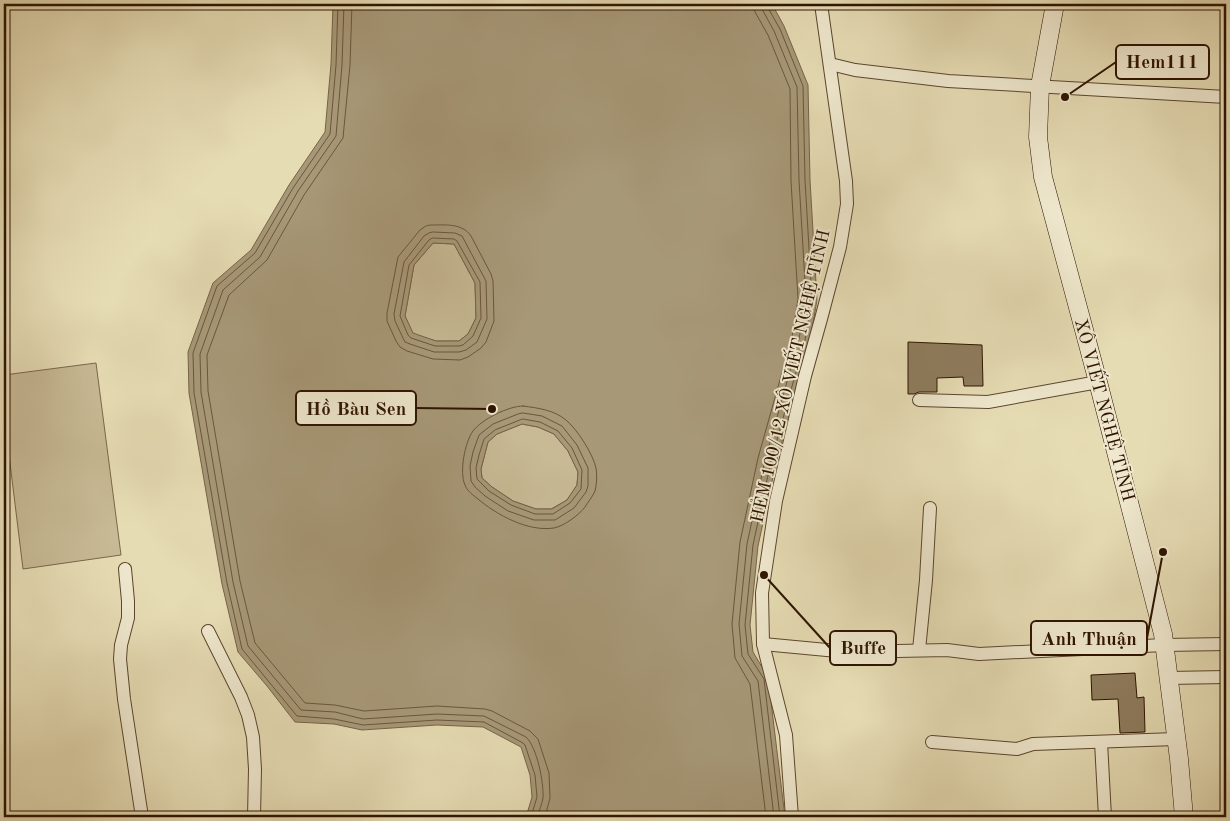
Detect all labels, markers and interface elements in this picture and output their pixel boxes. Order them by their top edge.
callout: Hem111 [1116,45,1209,79]
text: Hem111 [1126,54,1198,73]
street label: HẺM 100/12 XÔ VIẾT NGHỆ TĨNH [743,226,834,525]
street label: XÔ VIẾT NGHỆ TĨNH [1071,315,1143,504]
callout: Hồ Bàu Sen [296,391,416,425]
text: Hồ Bàu Sen [306,398,406,420]
callout: Anh Thuận [1031,621,1147,655]
callout: Buffe [830,631,896,665]
text: Anh Thuận [1041,631,1137,650]
text: Buffe [840,640,886,659]

